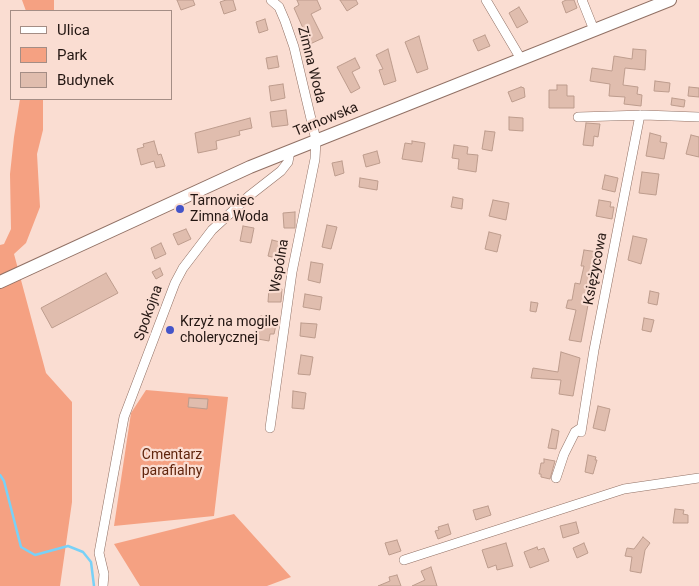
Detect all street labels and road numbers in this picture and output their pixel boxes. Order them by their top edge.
street label: Zimna Woda [293,25,329,105]
street label: Tarnowska [291,99,361,141]
street label: Księżycowa [581,231,611,307]
street label: Wspólna [267,238,293,294]
street label: Spokojna [131,283,167,343]

